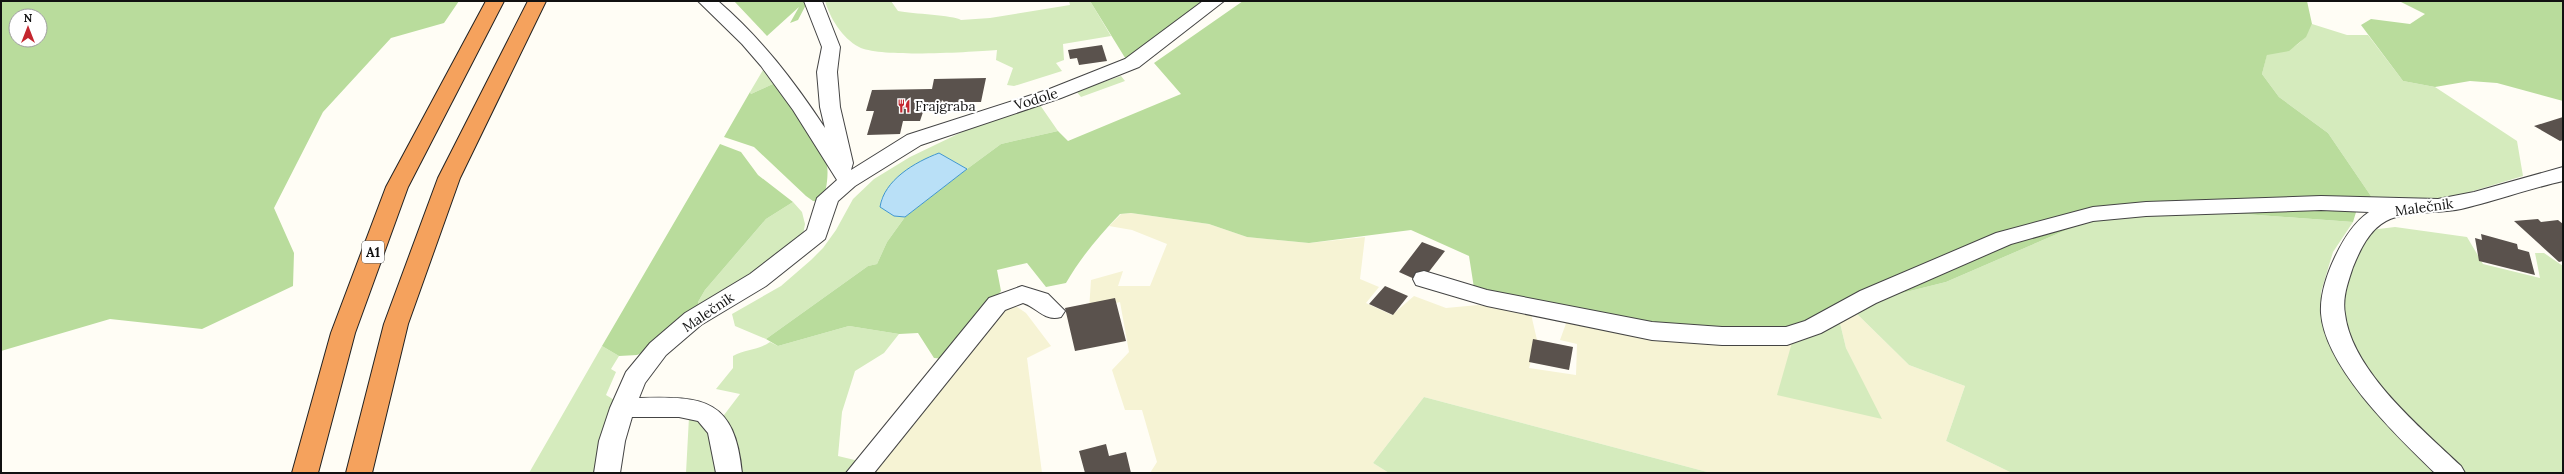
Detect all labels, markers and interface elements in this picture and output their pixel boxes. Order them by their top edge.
north arrow [8,8,48,48]
text: N [24,11,33,25]
street label: Vodole [1011,84,1060,114]
place label: Frajgraba [915,97,976,115]
restaurant icon: Frajgraba [896,98,912,114]
street label: Malečnik [2394,194,2455,220]
road number: A1 [362,241,384,263]
street label: Malečnik [679,288,738,336]

